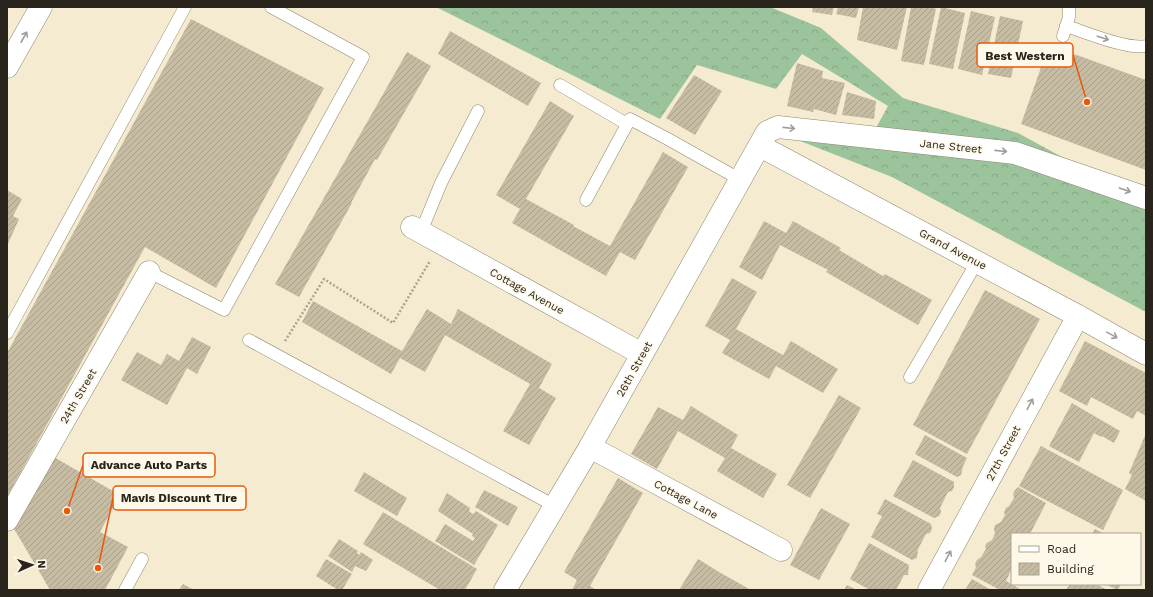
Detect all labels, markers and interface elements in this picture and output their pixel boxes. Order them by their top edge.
one-way arrow [20,31,28,43]
one-way arrow [1096,35,1109,42]
callout: Best Western [977,43,1073,67]
text: Best Western [985,49,1065,63]
one-way arrow [782,125,795,132]
street label: Jane Street [919,137,983,156]
one-way arrow [994,147,1007,155]
one-way arrow [1119,187,1131,195]
street label: Grand Avenue [917,226,989,273]
street label: Cottage Avenue [487,266,566,317]
one-way arrow [1106,331,1118,339]
street label: 26th Street [614,339,655,399]
street label: 24th Street [58,366,100,426]
one-way arrow [1026,399,1034,411]
street label: 27th Street [983,423,1024,483]
callout: Advance Auto Parts [83,453,215,477]
text: Advance Auto Parts [91,458,208,472]
street label: Cottage Lane [652,477,720,522]
callout: Mavis Discount Tire [113,486,246,510]
text: Mavis Discount Tire [121,491,237,505]
legend [1011,533,1141,585]
text: Road [1047,542,1076,556]
north arrow [12,545,52,585]
one-way arrow [944,550,952,562]
text: N [35,560,48,569]
text: Building [1047,562,1094,576]

